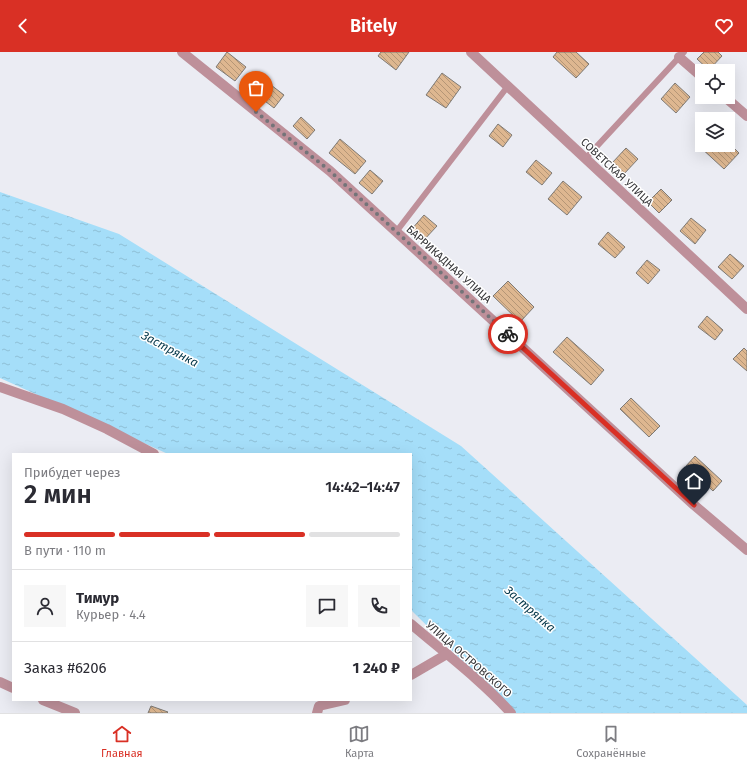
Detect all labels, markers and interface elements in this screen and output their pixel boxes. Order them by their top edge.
icon: back [12,15,34,37]
text: Bitely [350,15,397,37]
icon: heart [713,15,735,37]
map controls [695,64,735,152]
button: locate [695,64,735,104]
pin [239,71,273,112]
icon: bag [245,77,267,99]
button: layers [695,112,735,152]
street label: СОВЕТСКАЯ УЛИЦА [578,136,656,210]
street label: БАРРИКАДНАЯ УЛИЦА [404,223,494,306]
courier [488,314,528,354]
icon: bike [497,323,519,345]
water label: Застрянка [138,328,201,370]
pin [677,464,711,505]
text: Прибудет через [24,465,121,480]
icon: home [683,470,705,492]
text: 14:42–14:47 [325,478,400,496]
text: 2 мин [24,479,92,510]
text: В пути · 110 m [24,543,106,558]
water label: Застрянка [501,583,558,635]
button: person [24,585,66,627]
button: chat [306,585,348,627]
button: phone [358,585,400,627]
text: Тимур [76,589,119,607]
text: Курьер · 4.4 [76,607,146,622]
street label: УЛИЦА ОСТРОВСКОГО [423,618,514,700]
text: Заказ #6206 [24,659,107,677]
text: 1 240 ₽ [352,659,400,677]
tab: Главная [101,723,143,760]
tab: Карта [345,723,374,760]
tab: Сохранённые [576,723,646,760]

